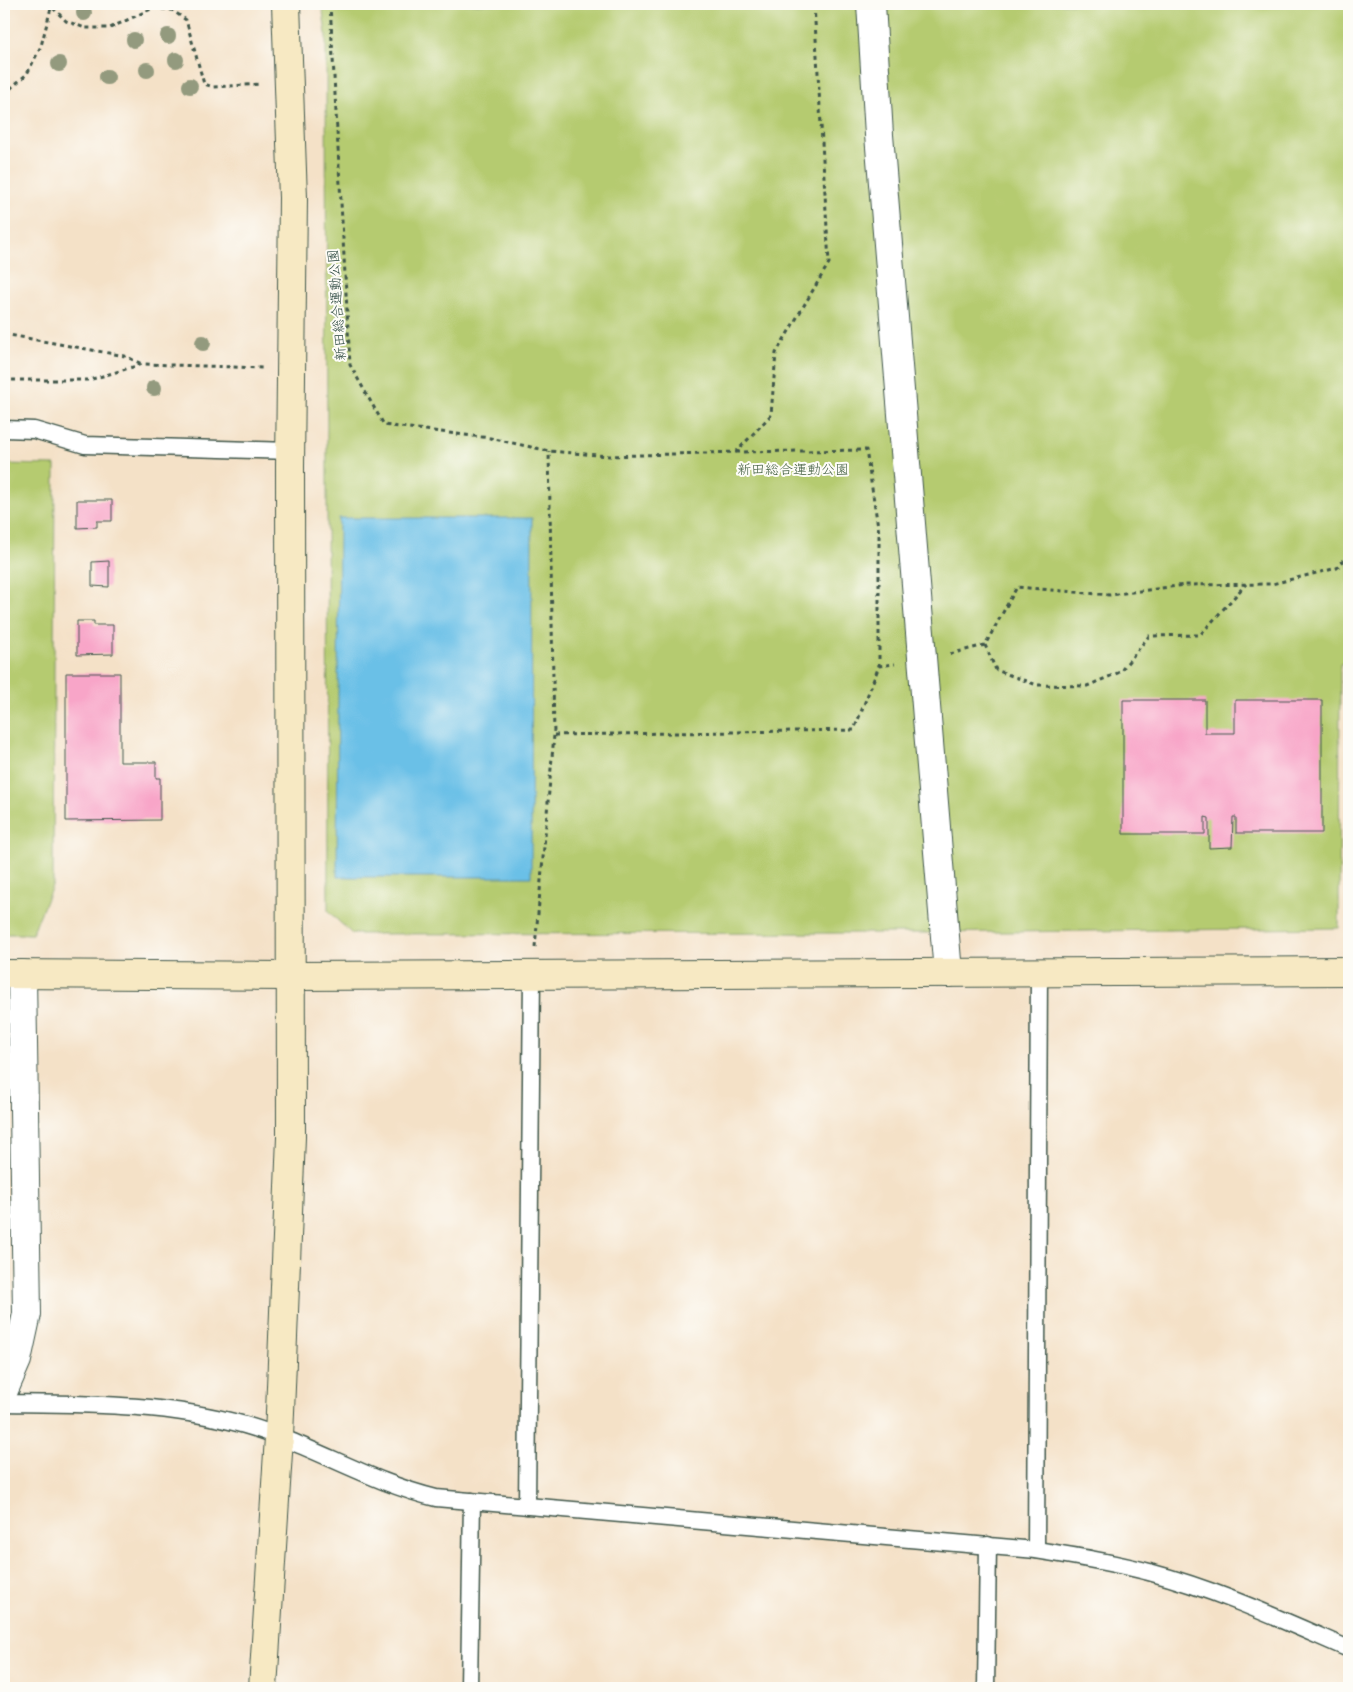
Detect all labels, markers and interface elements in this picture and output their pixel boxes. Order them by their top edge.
street label: 新田総合運動公園 [323,248,349,362]
park label: 新田総合運動公園 [737,459,849,478]

